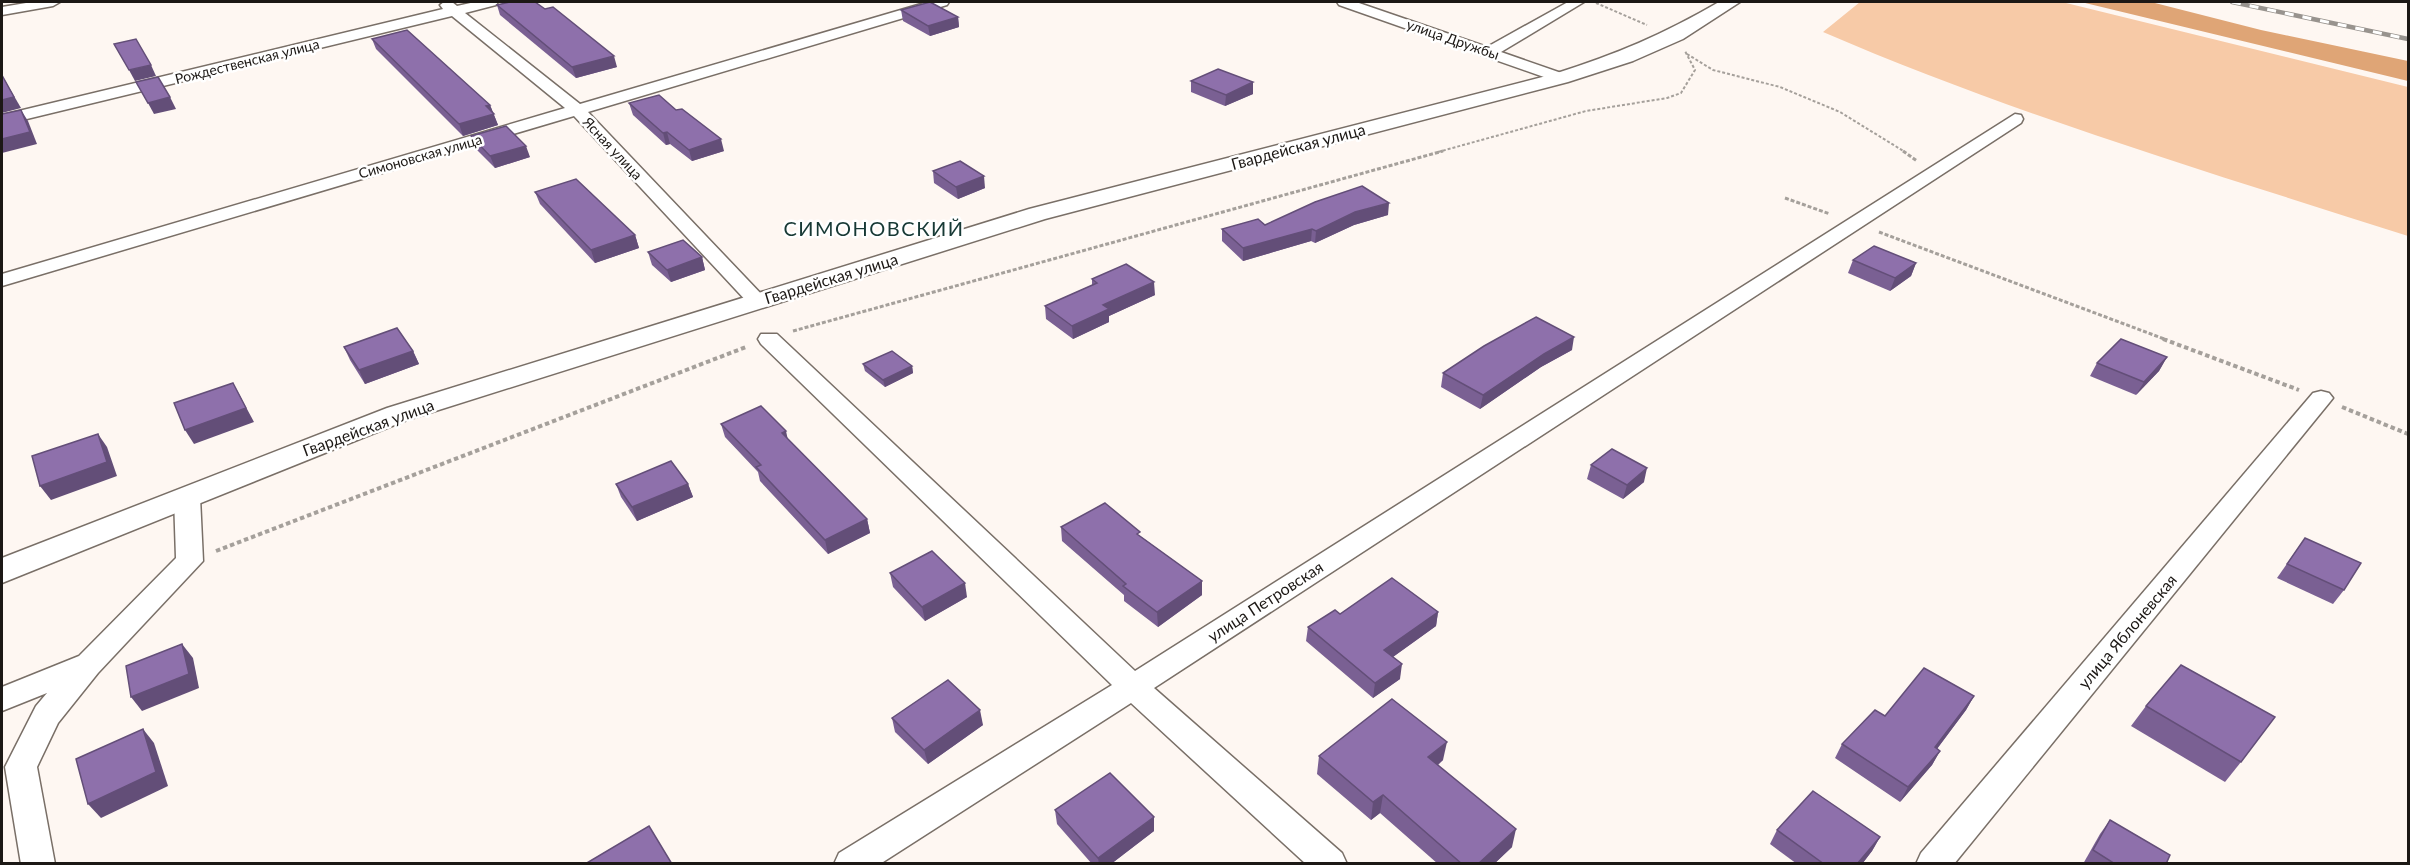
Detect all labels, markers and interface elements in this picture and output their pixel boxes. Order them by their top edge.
street label: улица Дружбы [1404,15,1502,63]
street label: Рождественская улица [173,35,321,87]
street label: Ясная улица [579,112,646,183]
street label: Гвардейская улица [1229,119,1367,173]
street label: Симоновская улица [356,130,484,182]
district label: СИМОНОВСКИЙ [783,216,965,240]
street label: Гвардейская улица [762,249,900,307]
street label: Гвардейская улица [300,394,436,460]
street label: улица Петровская [1204,557,1326,645]
street label: улица Яблоневская [2074,570,2180,692]

